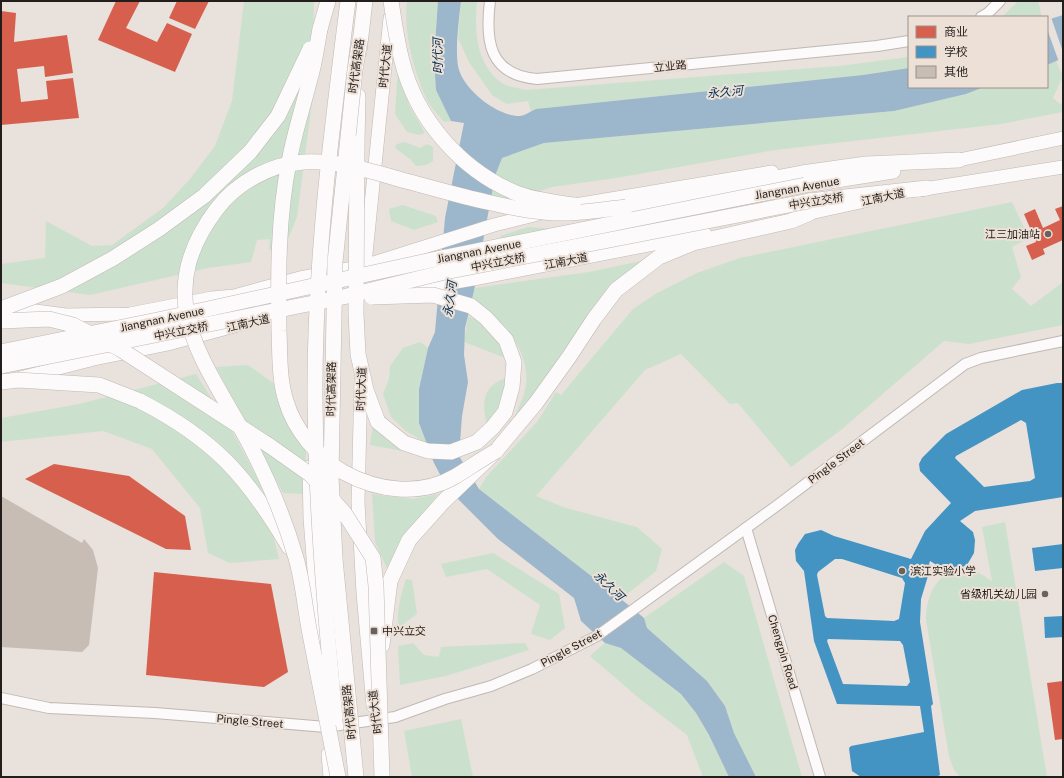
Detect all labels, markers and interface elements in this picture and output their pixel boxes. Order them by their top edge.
legend [908,16,1048,88]
text: 商业 [944,25,968,39]
water label: 时代河 [431,36,445,74]
street label: 时代高架路 [346,38,366,94]
street label: 时代大道 [377,43,393,89]
text: 学校 [944,45,968,59]
street label: 立业路 [653,58,687,74]
text: 其他 [944,65,968,79]
water label: 永久河 [706,83,746,101]
street label: Jiangnan Avenue [754,175,840,201]
street label: 江南大道 [860,187,906,207]
street label: 中兴立交桥 [788,191,844,211]
place label: 江三加油站 [985,228,1040,240]
marker: 江三加油站 [1043,229,1053,239]
street label: Jiangnan Avenue [436,237,522,265]
street label: 中兴立交桥 [470,251,526,273]
street label: 江南大道 [543,251,589,271]
water label: 永久河 [441,278,460,318]
street label: Jiangnan Avenue [119,304,205,334]
street label: 江南大道 [225,312,271,334]
street label: 中兴立交桥 [153,320,209,342]
street label: 时代高架路 [325,361,337,417]
street label: 时代大道 [354,367,368,411]
street label: Pingle Street [806,436,866,486]
place label: 滨江实验小学 [910,565,976,577]
marker: 滨江实验小学 [897,566,907,576]
water label: 永久河 [591,568,628,605]
place label: 省级机关幼儿园 [960,588,1037,600]
marker: 省级机关幼儿园 [1040,589,1050,599]
street label: Chengpin Road [766,613,800,691]
place label: 中兴立交 [382,625,426,637]
marker: 中兴立交 [369,626,379,636]
street label: Pingle Street [539,627,603,669]
street label: 时代高架路 [340,684,358,740]
street label: 时代大道 [366,689,384,735]
street label: Pingle Street [216,712,284,730]

